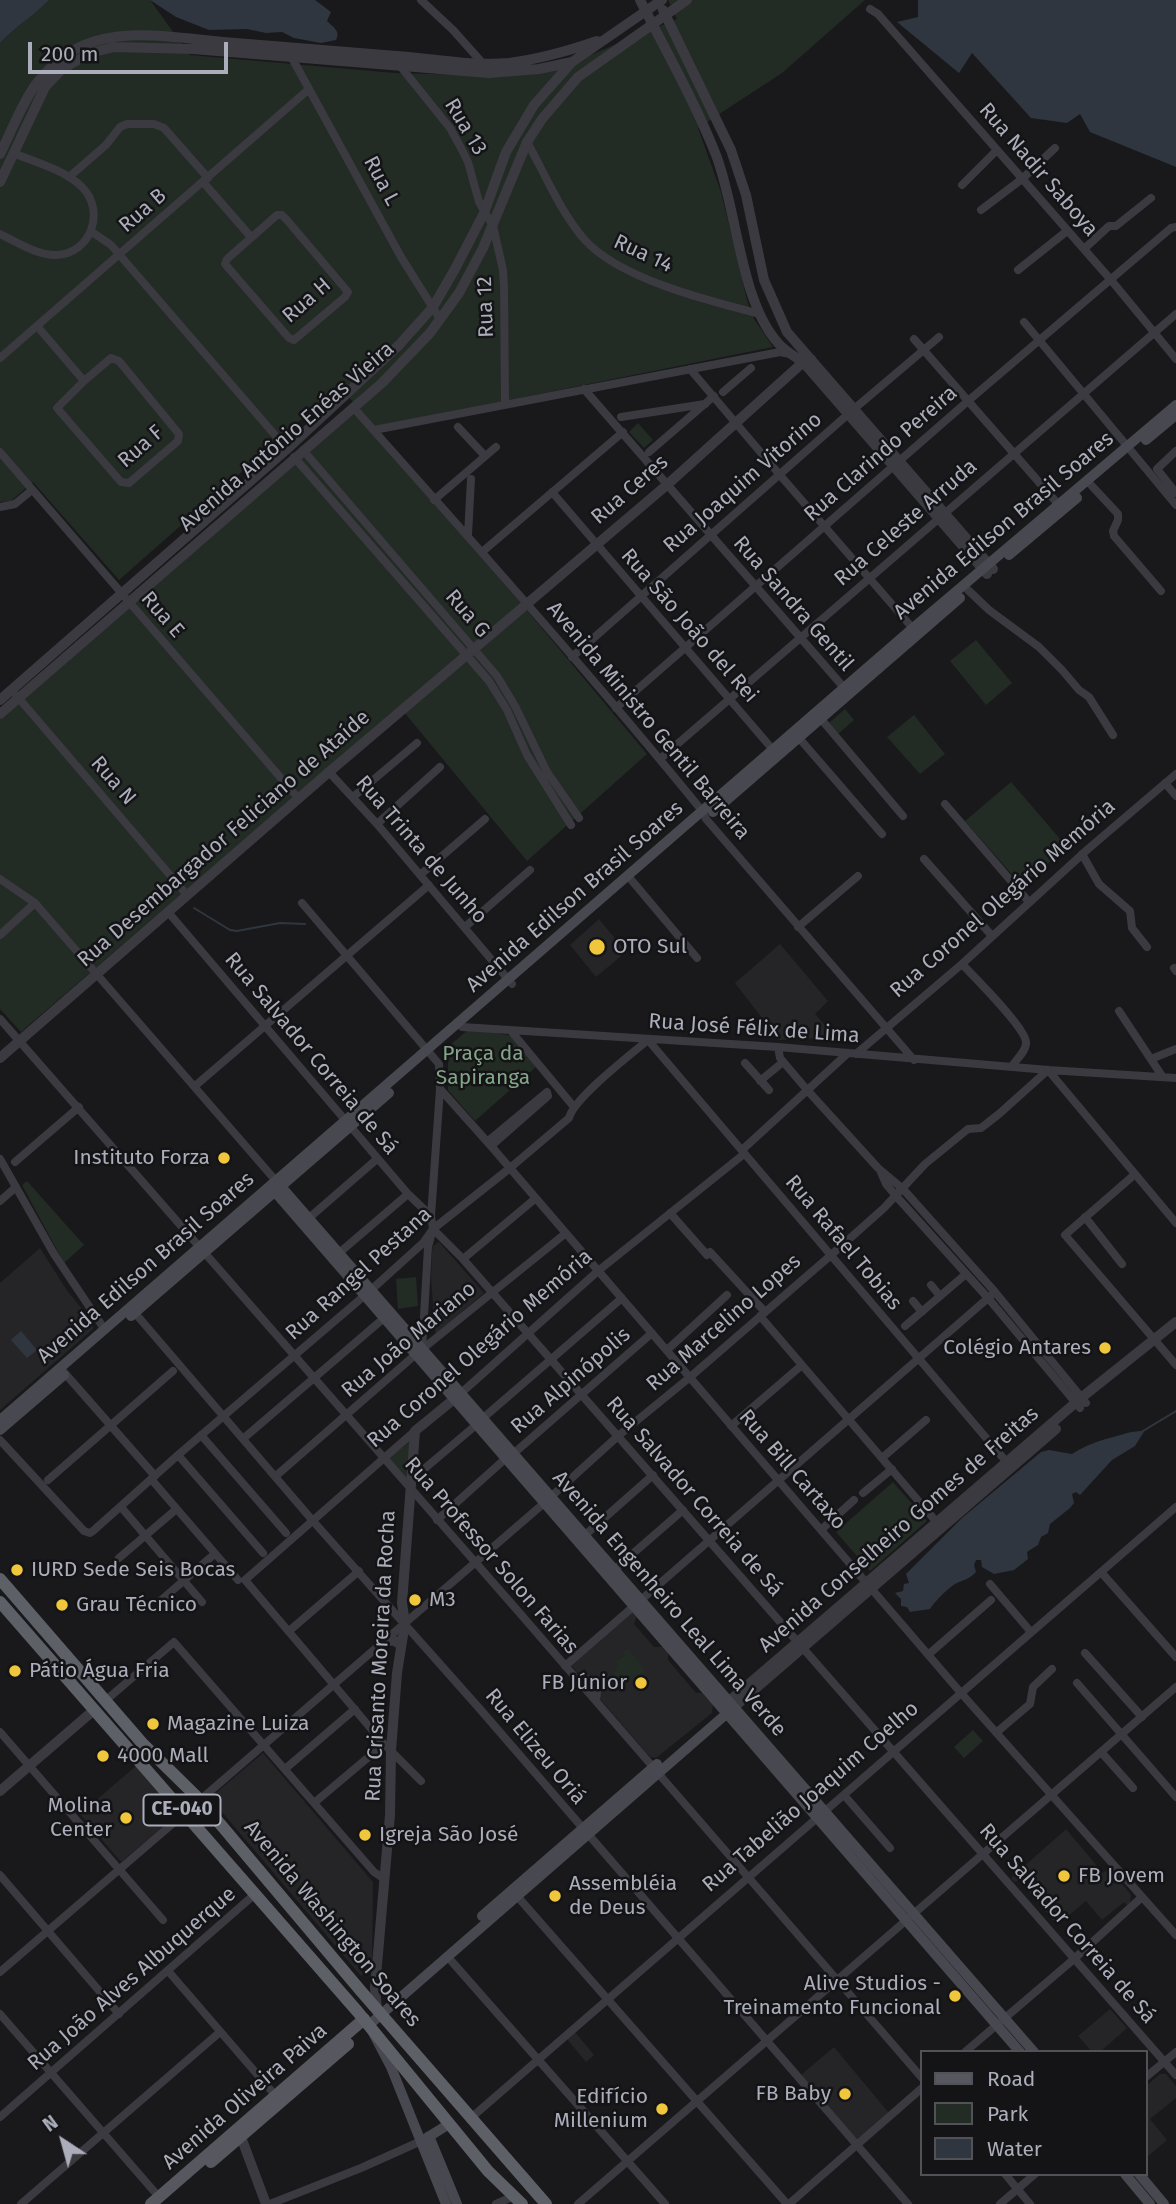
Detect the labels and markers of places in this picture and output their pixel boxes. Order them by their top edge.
place label: OTO Sul [613,934,687,960]
marker: OTO Sul [587,937,607,957]
place label: Instituto Forza [73,1145,210,1171]
marker: Instituto Forza [216,1150,232,1166]
place label: Colégio Antares [943,1335,1091,1361]
marker: Colégio Antares [1097,1340,1113,1356]
place label: IURD Sede Seis Bocas [31,1557,235,1583]
marker: IURD Sede Seis Bocas [9,1562,25,1578]
place label: M3 [429,1587,456,1613]
place label: Grau Técnico [76,1592,197,1618]
marker: M3 [407,1592,423,1608]
marker: Grau Técnico [54,1597,70,1613]
place label: Pátio Água Fria [29,1658,170,1684]
marker: Pátio Água Fria [7,1663,23,1679]
place label: FB Júnior [541,1670,627,1696]
marker: FB Júnior [633,1675,649,1691]
place label: Magazine Luiza [167,1711,309,1737]
marker: Magazine Luiza [145,1716,161,1732]
place label: 4000 Mall [117,1743,209,1769]
marker: 4000 Mall [95,1748,111,1764]
place label: Molina Center [48,1793,112,1843]
marker: Molina Center [118,1810,134,1826]
place label: Igreja São José [379,1822,519,1848]
marker: Igreja São José [357,1827,373,1843]
place label: FB Jovem [1078,1863,1165,1889]
marker: FB Jovem [1056,1868,1072,1884]
place label: Assembléia de Deus [569,1871,677,1921]
marker: Assembléia de Deus [547,1888,563,1904]
place label: Alive Studios - Treinamento Funcional [723,1971,941,2021]
marker: Alive Studios - Treinamento Funcional [947,1988,963,2004]
place label: FB Baby [755,2081,831,2107]
place label: Edifício Millenium [554,2084,648,2134]
marker: FB Baby [837,2086,853,2102]
marker: Edifício Millenium [654,2101,670,2117]

